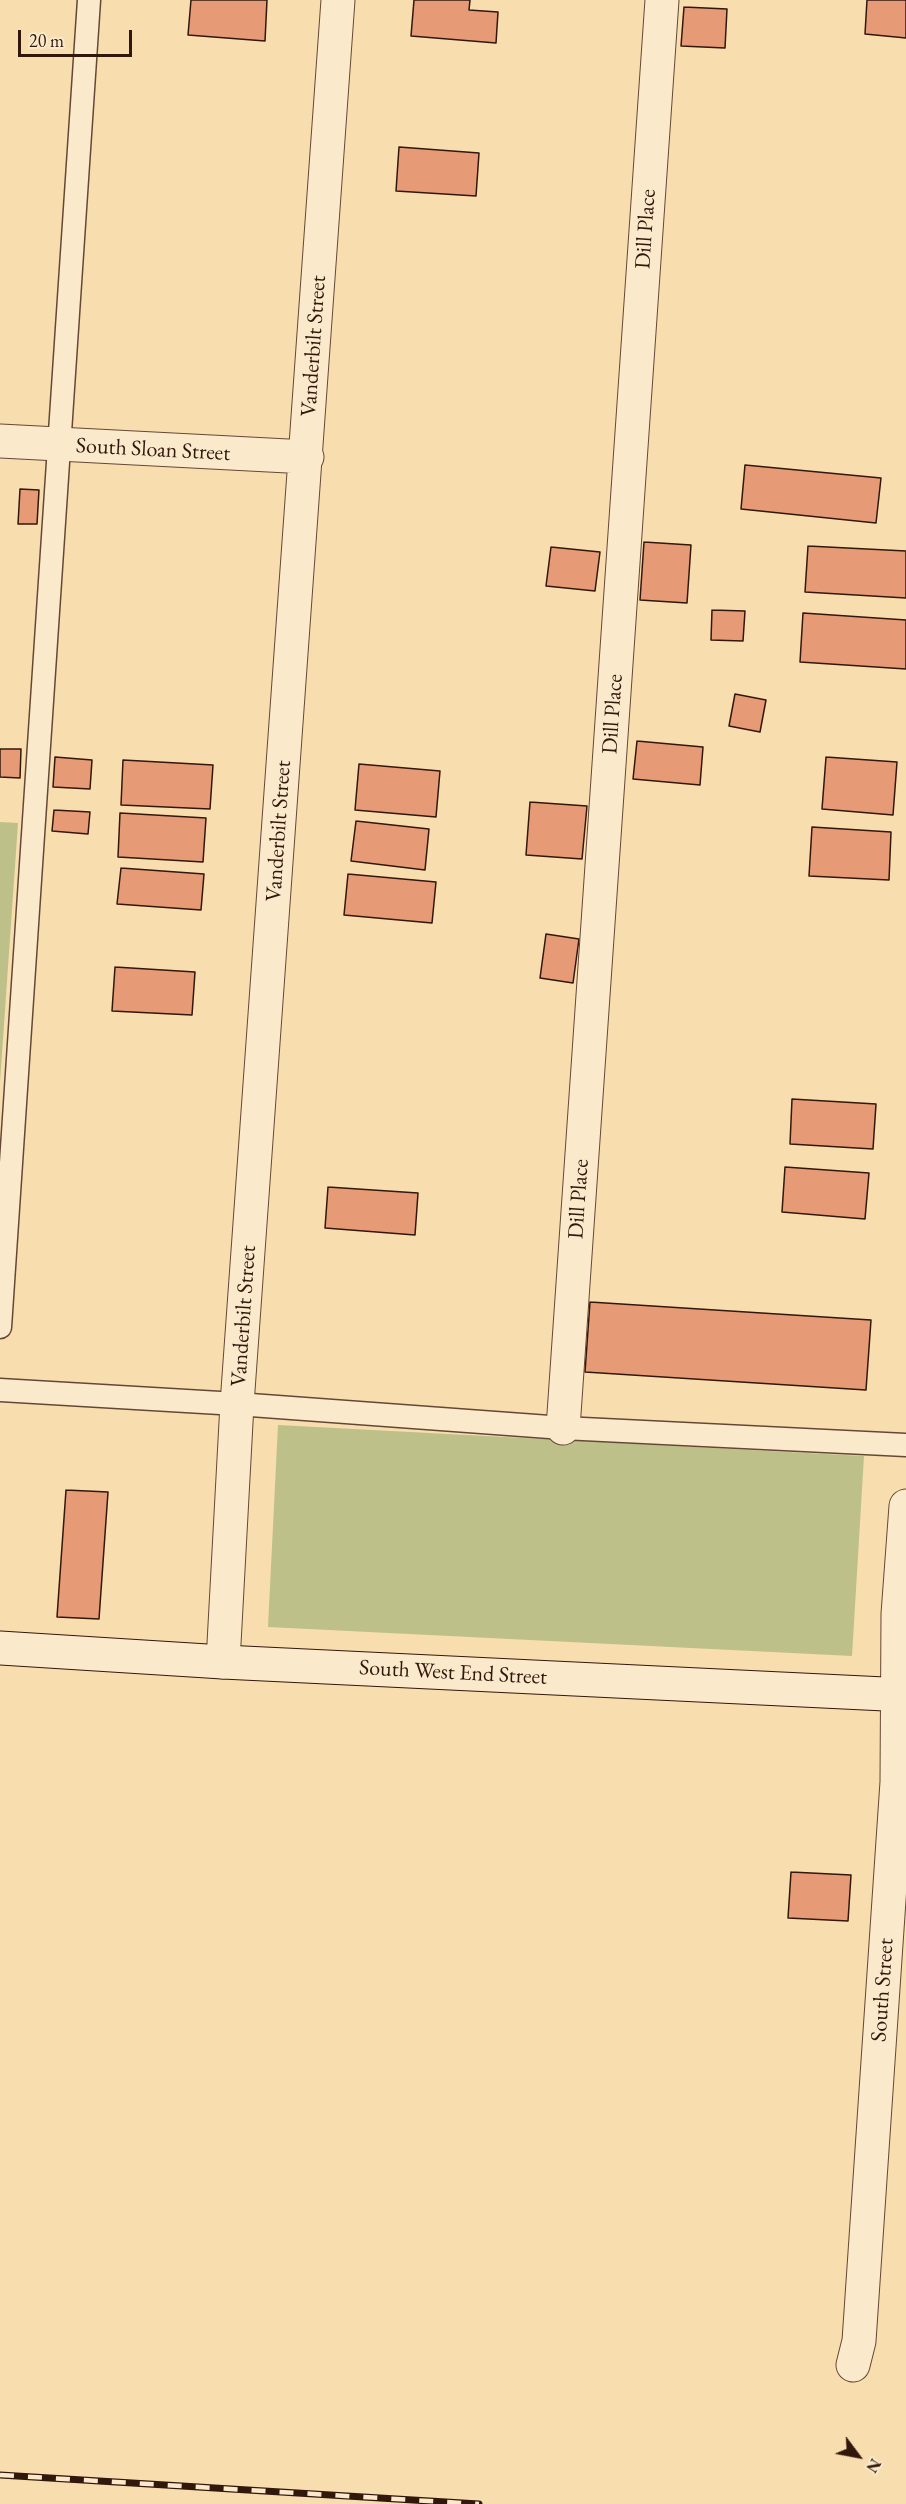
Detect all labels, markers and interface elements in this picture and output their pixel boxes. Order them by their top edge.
scale bar [21,18,135,56]
text: 20 m [29,29,64,52]
street label: Dill Place [630,188,662,270]
street label: Vanderbilt Street [296,274,332,418]
street label: South Sloan Street [75,433,231,467]
street label: Dill Place [597,673,629,755]
street label: Vanderbilt Street [261,759,297,903]
street label: Dill Place [563,1158,595,1240]
street label: Vanderbilt Street [226,1244,262,1388]
street label: South West End Street [358,1655,548,1691]
street label: South Street [866,1937,900,2043]
north arrow [828,2426,888,2486]
text: N [861,2455,886,2477]

